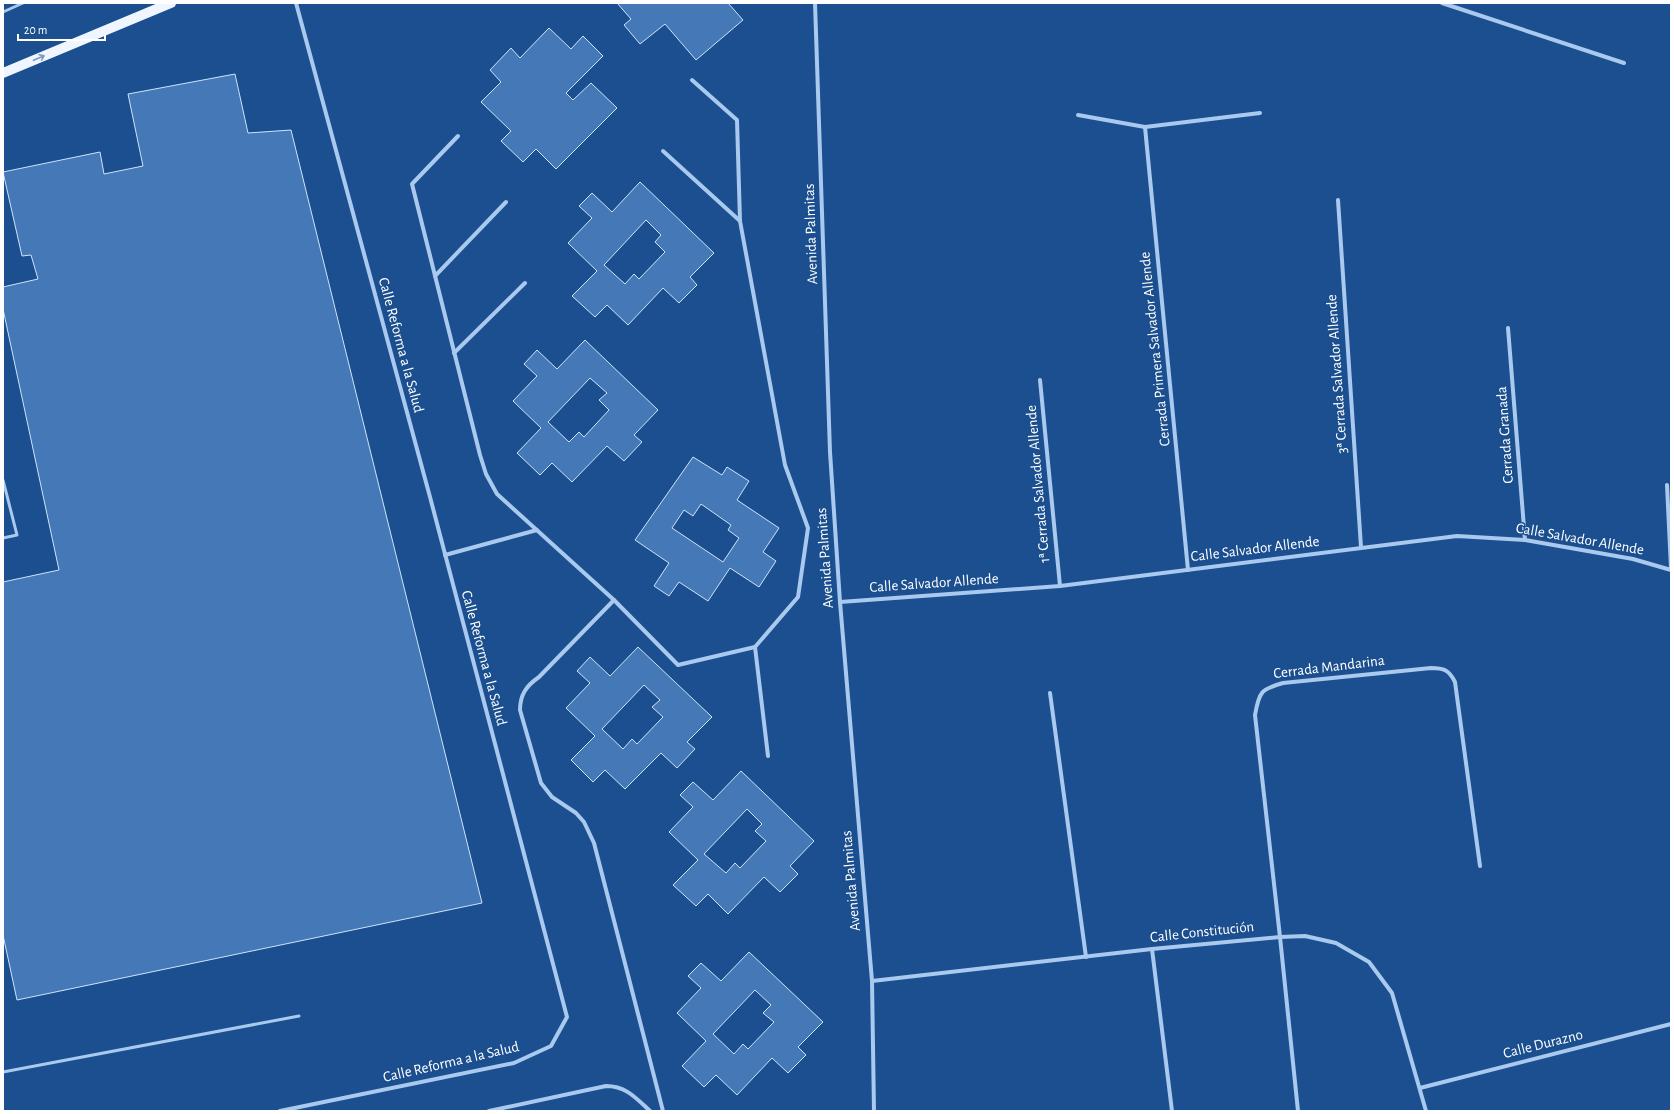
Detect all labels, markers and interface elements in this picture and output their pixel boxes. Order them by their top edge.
scale bar [18,16,105,42]
text: 20 m [24,24,47,36]
one-way arrow [33,54,45,61]
street label: Avenida Palmitas [802,183,820,285]
street label: Cerrada Primera Salvador Allende [1137,251,1173,447]
street label: Calle Reforma a la Salud [376,276,426,414]
street label: 3ª Cerrada Salvador Allende [1324,294,1350,454]
street label: Cerrada Granada [1494,386,1516,484]
street label: 1ª Cerrada Salvador Allende [1024,404,1052,564]
street label: Avenida Palmitas [814,507,836,609]
street label: Calle Salvador Allende [1515,520,1645,558]
street label: Calle Salvador Allende [1190,534,1320,564]
street label: Calle Salvador Allende [869,571,999,595]
street label: Calle Reforma a la Salud [459,589,509,727]
street label: Cerrada Mandarina [1273,653,1386,681]
street label: Avenida Palmitas [839,830,863,932]
street label: Calle Constitución [1149,919,1255,945]
street label: Calle Durazno [1502,1027,1584,1061]
street label: Calle Reforma a la Salud [381,1039,521,1085]

